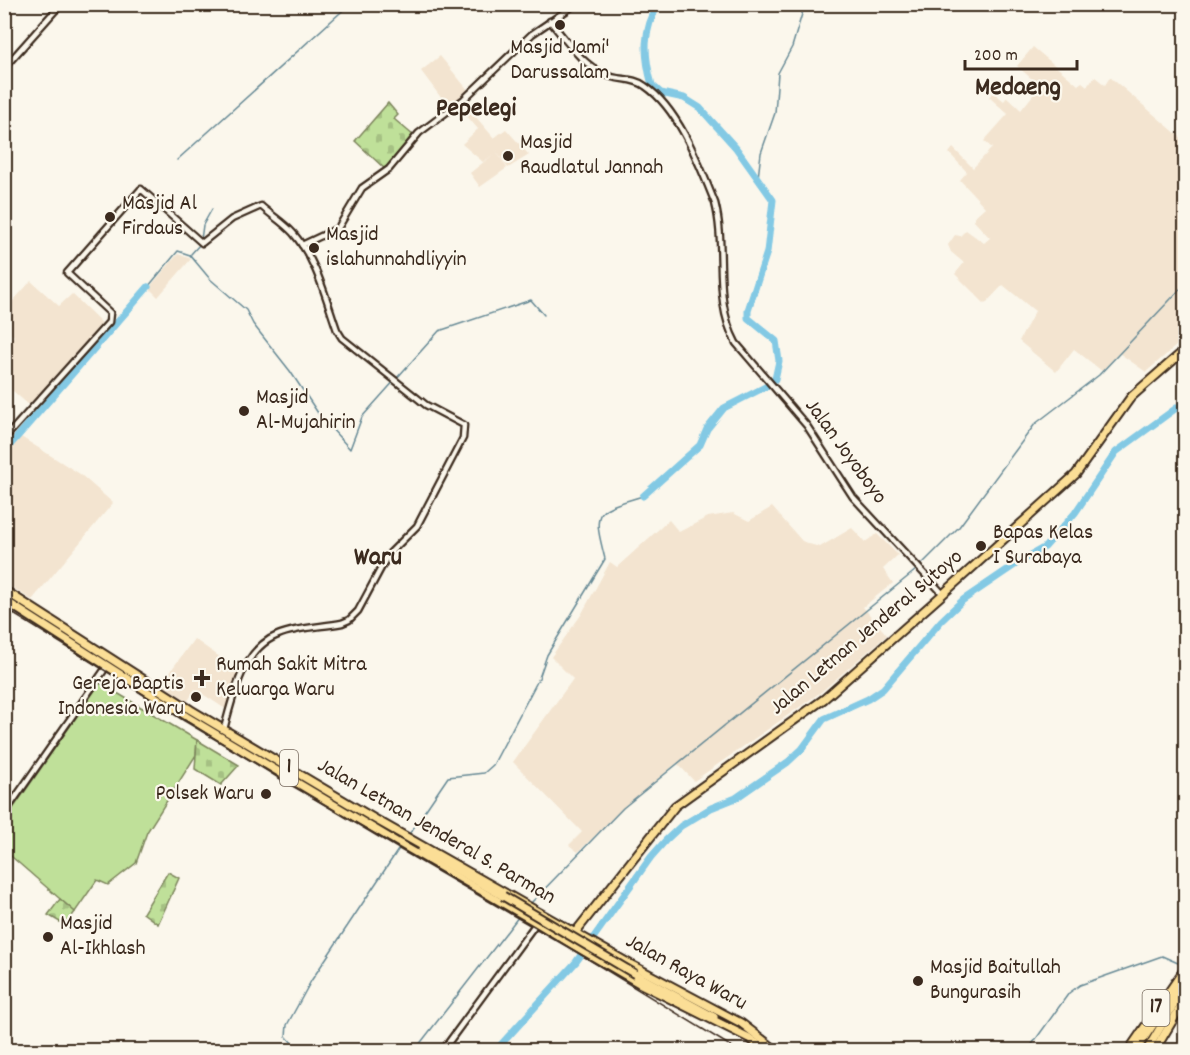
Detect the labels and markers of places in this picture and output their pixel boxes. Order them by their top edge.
marker: Masjid Jami' Darussalam [553,18,567,32]
place label: Masjid Jami' Darussalam [510,33,610,89]
place label: Masjid Raudlatul Jannah [520,128,663,184]
marker: Masjid Raudlatul Jannah [501,149,515,163]
place label: Masjid Al Firdaus [122,189,197,245]
marker: Masjid Al Firdaus [103,210,117,224]
place label: Masjid islahunnahdliyyin [326,220,467,276]
marker: Masjid islahunnahdliyyin [307,241,321,255]
place label: Masjid Al-Mujahirin [256,383,356,439]
marker: Masjid Al-Mujahirin [237,404,251,418]
place label: Bapas Kelas I Surabaya [993,518,1093,574]
marker: Bapas Kelas I Surabaya [974,539,988,553]
place label: Rumah Sakit Mitra Keluarga Waru [216,650,367,706]
place label: Gereja Baptis Indonesia Waru [58,669,184,725]
marker: Rumah Sakit Mitra Keluarga Waru [193,669,211,687]
marker: Gereja Baptis Indonesia Waru [189,690,203,704]
place label: Polsek Waru [155,779,254,810]
marker: Polsek Waru [259,787,273,801]
place label: Masjid Al-Ikhlash [60,909,146,965]
marker: Masjid Al-Ikhlash [41,930,55,944]
place label: Masjid Baitullah Bungurasih [930,953,1061,1009]
marker: Masjid Baitullah Bungurasih [911,974,925,988]

